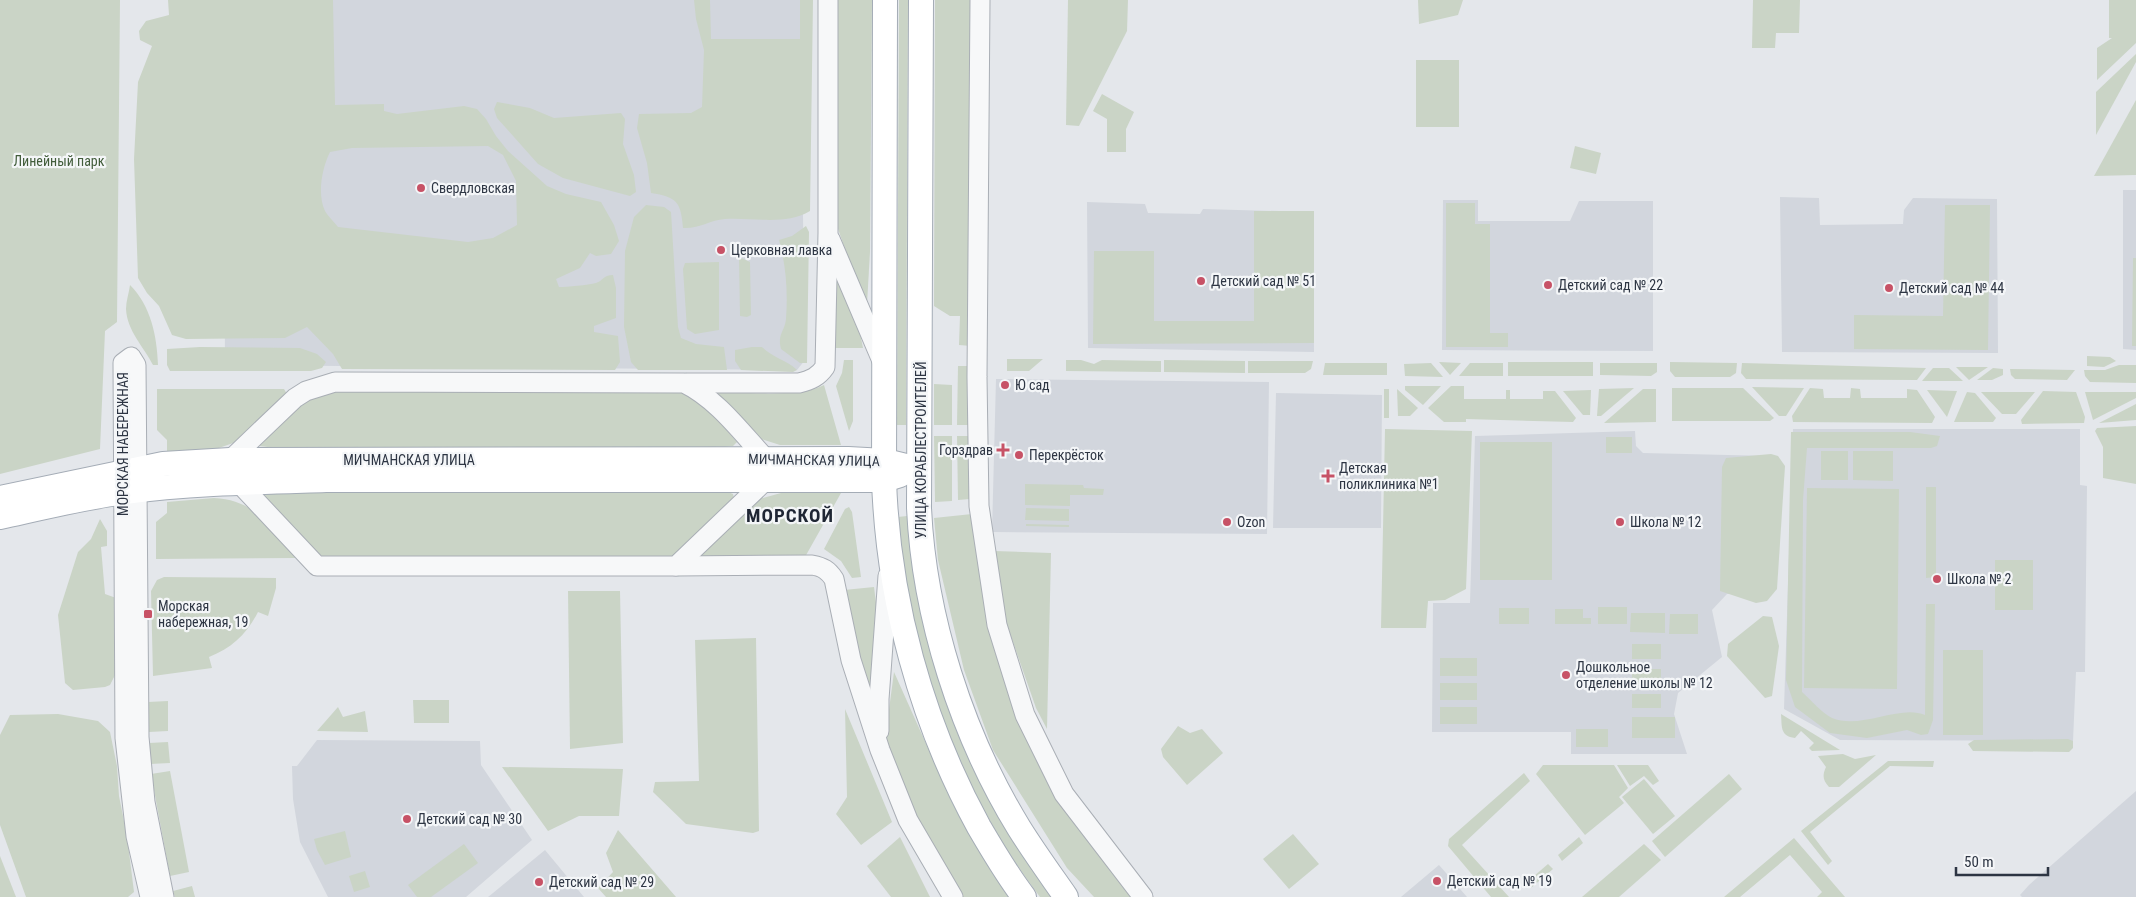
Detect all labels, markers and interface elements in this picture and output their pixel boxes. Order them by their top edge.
park label: Линейный парк [13,153,105,169]
place label: Свердловская [431,180,515,196]
marker: Свердловская [415,182,427,194]
place label: Церковная лавка [731,242,832,258]
marker: Церковная лавка [715,244,727,256]
place label: Детский сад № 51 [1211,273,1316,289]
marker: Детский сад № 51 [1195,275,1207,287]
place label: Детский сад № 22 [1558,277,1663,293]
marker: Детский сад № 22 [1542,279,1554,291]
place label: Детский сад № 44 [1899,280,2004,296]
marker: Детский сад № 44 [1883,282,1895,294]
street label: УЛИЦА КОРАБЛЕСТРОИТЕЛЕЙ [913,361,929,539]
street label: МОРСКАЯ НАБЕРЕЖНАЯ [115,372,131,516]
place label: Ю сад [1015,377,1050,393]
marker: Ю сад [999,379,1011,391]
place label: Горздрав [939,442,993,458]
marker: Горздрав [997,444,1009,456]
place label: Перекрёсток [1029,447,1104,463]
marker: Перекрёсток [1013,449,1025,461]
street label: МИЧМАНСКАЯ УЛИЦА [748,451,880,469]
street label: МИЧМАНСКАЯ УЛИЦА [343,452,475,468]
place label: Детская поликлиника №1 [1339,460,1439,492]
marker: Детская поликлиника №1 [1321,469,1335,483]
district label: МОРСКОЙ [746,504,834,527]
place label: Ozon [1237,514,1265,530]
place label: Школа № 12 [1630,514,1702,530]
marker: Ozon [1221,516,1233,528]
marker: Школа № 12 [1614,516,1626,528]
place label: Школа № 2 [1947,571,2012,587]
marker: Школа № 2 [1931,573,1943,585]
place label: Морская набережная, 19 [158,598,248,630]
marker: Морская набережная, 19 [142,608,154,620]
place label: Дошкольное отделение школы № 12 [1576,659,1713,691]
marker: Дошкольное отделение школы № 12 [1560,669,1572,681]
place label: Детский сад № 30 [417,811,522,827]
marker: Детский сад № 30 [401,813,413,825]
scale bar [1956,844,2048,876]
text: 50 m [1964,853,1994,871]
place label: Детский сад № 19 [1447,873,1552,889]
place label: Детский сад № 29 [549,874,654,890]
marker: Детский сад № 19 [1431,875,1443,887]
marker: Детский сад № 29 [533,876,545,888]

